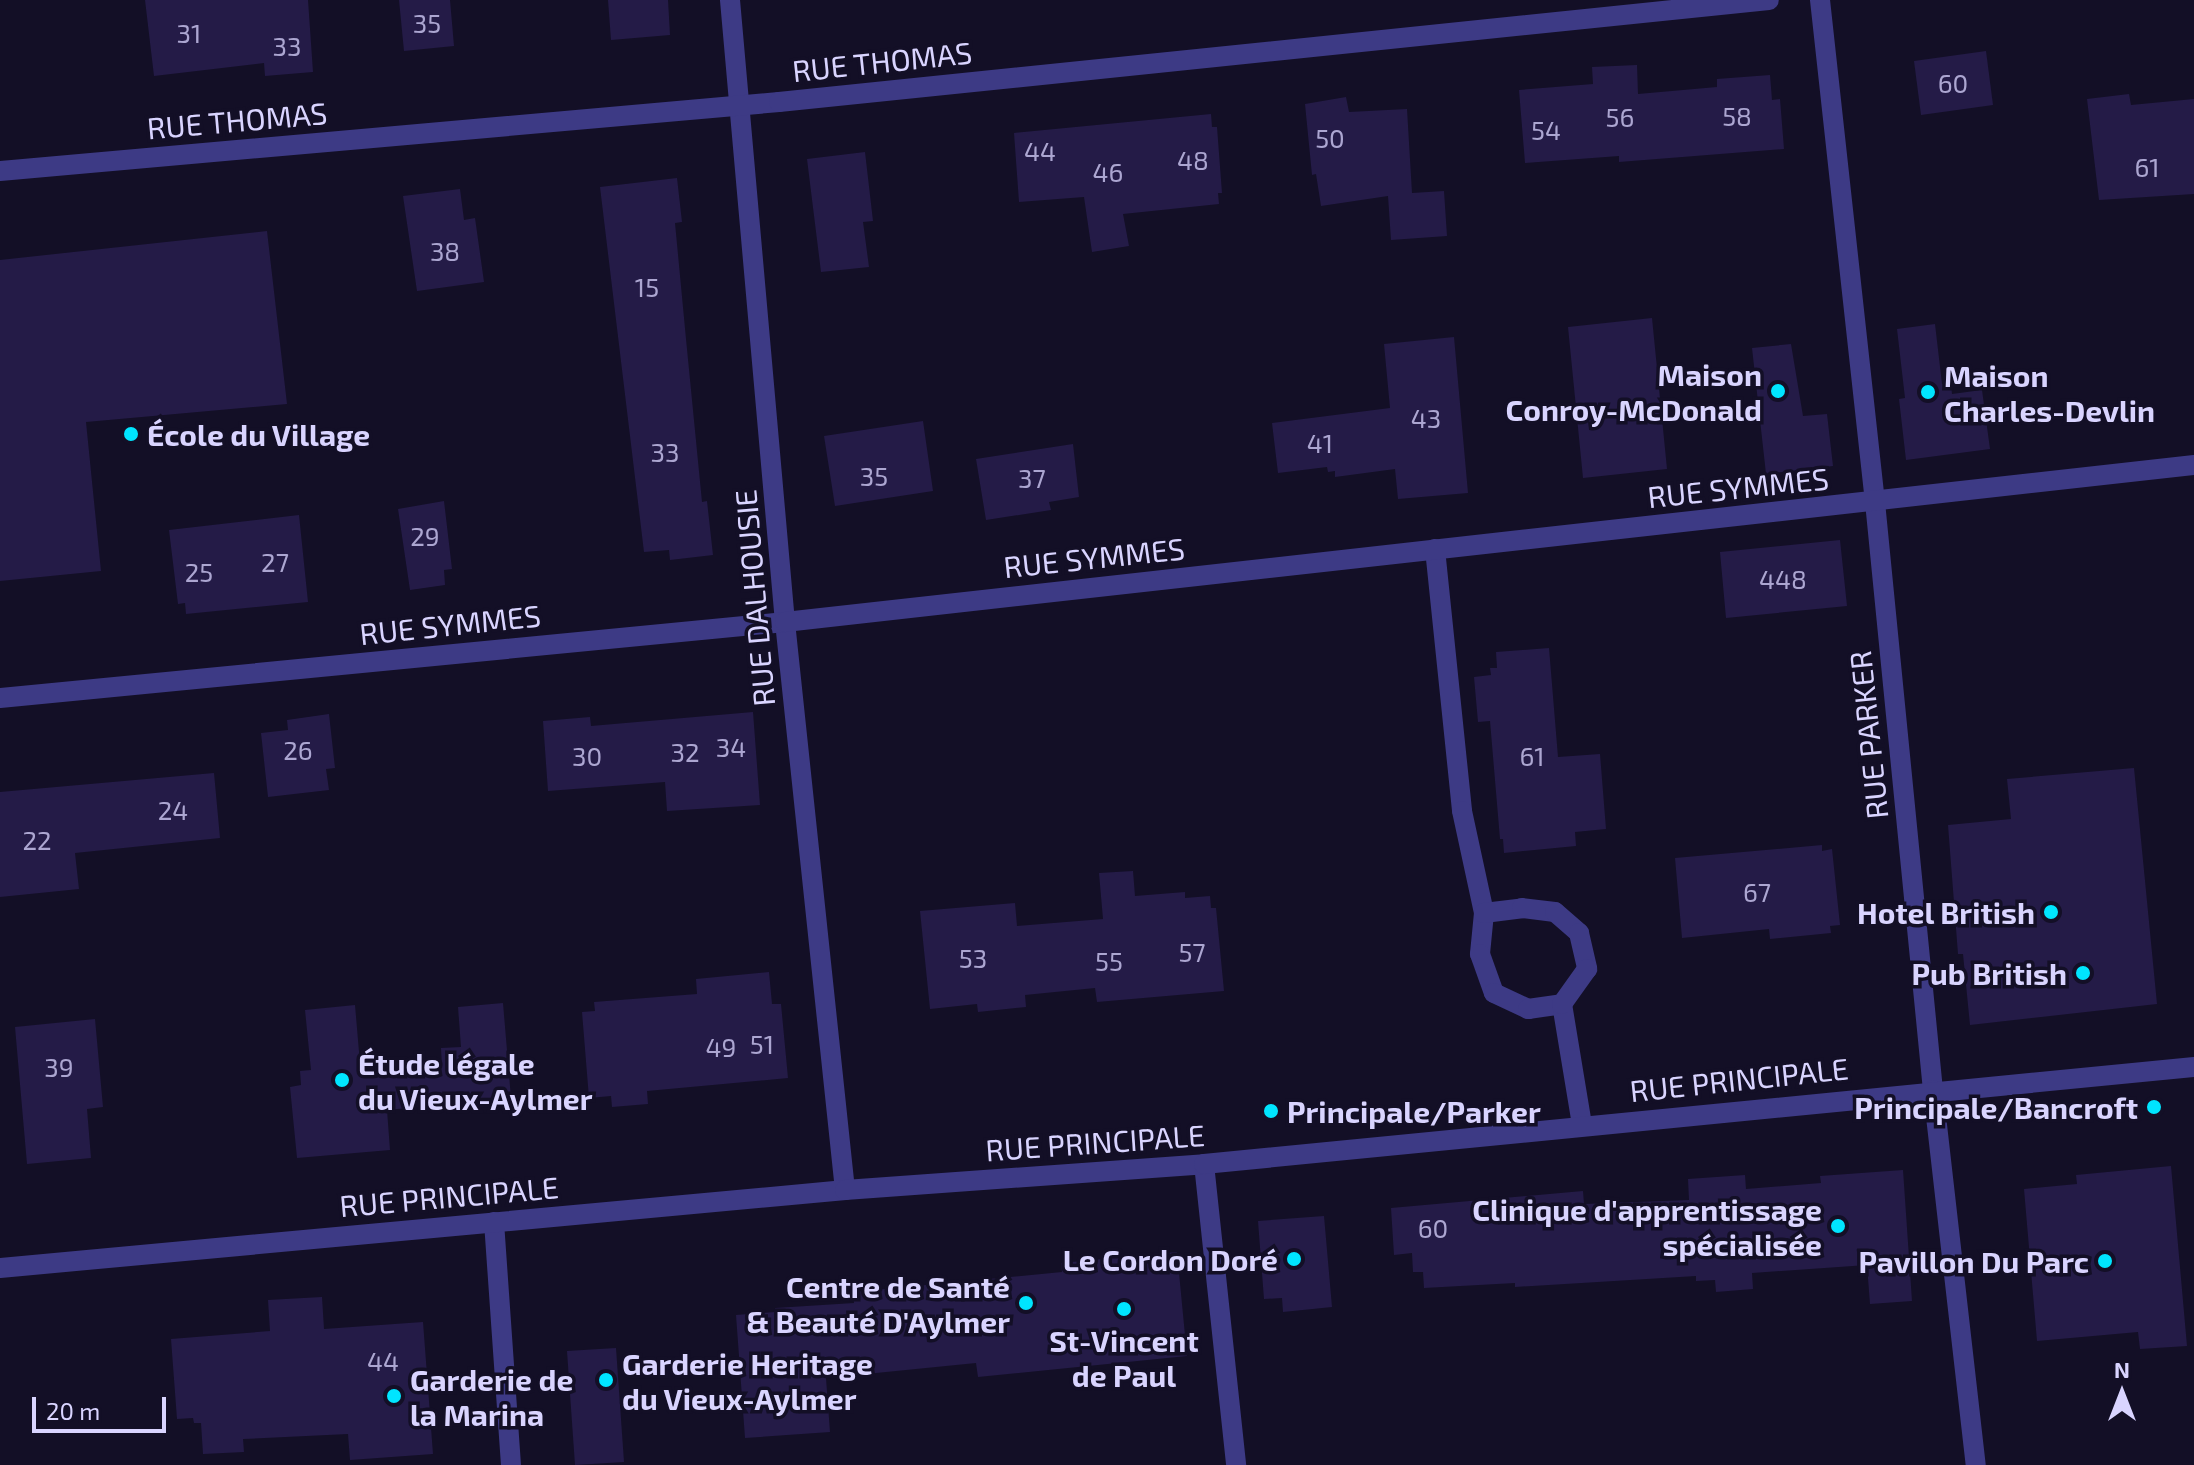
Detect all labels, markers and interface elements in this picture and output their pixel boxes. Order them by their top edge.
house number: 35 [413,7,441,39]
house number: 31 [177,17,201,49]
house number: 33 [273,30,301,62]
street label: RUE THOMAS [790,34,974,88]
house number: 60 [1938,67,1968,99]
street label: RUE THOMAS [145,94,329,146]
house number: 58 [1722,100,1752,132]
house number: 56 [1606,101,1634,133]
house number: 54 [1531,114,1561,146]
house number: 50 [1315,122,1345,154]
house number: 44 [1024,135,1056,167]
house number: 48 [1177,144,1209,176]
house number: 61 [2134,151,2160,183]
house number: 46 [1093,156,1123,188]
house number: 38 [430,235,460,267]
house number: 15 [635,271,659,303]
place label: Maison Conroy-McDonald [1506,356,1762,426]
place label: Maison Charles-Devlin [1944,357,2155,428]
marker: Maison Conroy-McDonald [1769,382,1787,400]
marker: Maison Charles-Devlin [1919,383,1937,401]
house number: 43 [1411,402,1441,434]
place label: École du Village [147,416,371,452]
marker: École du Village [122,425,140,443]
house number: 41 [1307,427,1333,459]
house number: 33 [651,436,679,468]
house number: 35 [860,460,888,492]
street label: RUE SYMMES [1646,460,1830,514]
house number: 37 [1018,462,1046,494]
street label: RUE DALHOUSIE [727,488,781,708]
house number: 29 [410,520,440,552]
street label: RUE SYMMES [1002,530,1186,584]
house number: 27 [261,546,289,578]
house number: 25 [185,556,213,588]
house number: 448 [1759,563,1807,595]
street label: RUE SYMMES [358,597,542,651]
street label: RUE PARKER [1841,649,1895,821]
house number: 34 [716,731,746,763]
house number: 26 [283,734,313,766]
house number: 32 [670,736,700,768]
house number: 30 [572,740,602,772]
house number: 61 [1519,740,1545,772]
house number: 24 [158,794,188,826]
house number: 22 [22,824,52,856]
house number: 67 [1743,876,1771,908]
place label: Hotel British [1856,894,2035,930]
marker: Hotel British [2042,903,2060,921]
house number: 57 [1178,936,1206,968]
house number: 53 [959,942,987,974]
house number: 55 [1095,945,1123,977]
place label: Pub British [1912,955,2067,991]
marker: Pub British [2074,964,2092,982]
house number: 51 [750,1028,774,1060]
house number: 49 [706,1031,736,1063]
place label: Étude légale du Vieux-Aylmer [358,1045,593,1116]
street label: RUE PRINCIPALE [1628,1050,1850,1108]
house number: 39 [44,1051,74,1083]
marker: Étude légale du Vieux-Aylmer [333,1071,351,1089]
place label: Principale/Bancroft [1854,1089,2138,1125]
place label: Principale/Parker [1287,1093,1541,1129]
marker: Principale/Bancroft [2145,1098,2163,1116]
marker: Principale/Parker [1262,1102,1280,1120]
street label: RUE PRINCIPALE [984,1116,1206,1168]
street label: RUE PRINCIPALE [338,1168,560,1224]
place label: Clinique d'apprentissage spécialisée [1472,1191,1822,1262]
house number: 60 [1418,1212,1448,1244]
marker: Clinique d'apprentissage spécialisée [1829,1217,1847,1235]
place label: Le Cordon Doré [1063,1241,1278,1277]
place label: Pavillon Du Parc [1858,1243,2089,1279]
marker: Le Cordon Doré [1285,1250,1303,1268]
marker: Pavillon Du Parc [2096,1252,2114,1270]
place label: Centre de Santé & Beauté D'Aylmer [746,1268,1010,1338]
marker: Centre de Santé & Beauté D'Aylmer [1017,1294,1035,1312]
marker: St-Vincent de Paul [1115,1300,1133,1318]
place label: St-Vincent de Paul [1049,1322,1199,1392]
house number: 44 [367,1345,399,1377]
place label: Garderie Heritage du Vieux-Aylmer [622,1345,873,1416]
north arrow [2082,1353,2162,1433]
text: N [2114,1356,2130,1382]
place label: Garderie de la Marina [410,1361,573,1432]
marker: Garderie Heritage du Vieux-Aylmer [597,1371,615,1389]
scale bar [36,1381,170,1431]
marker: Garderie de la Marina [385,1387,403,1405]
text: 20 m [46,1396,100,1425]

